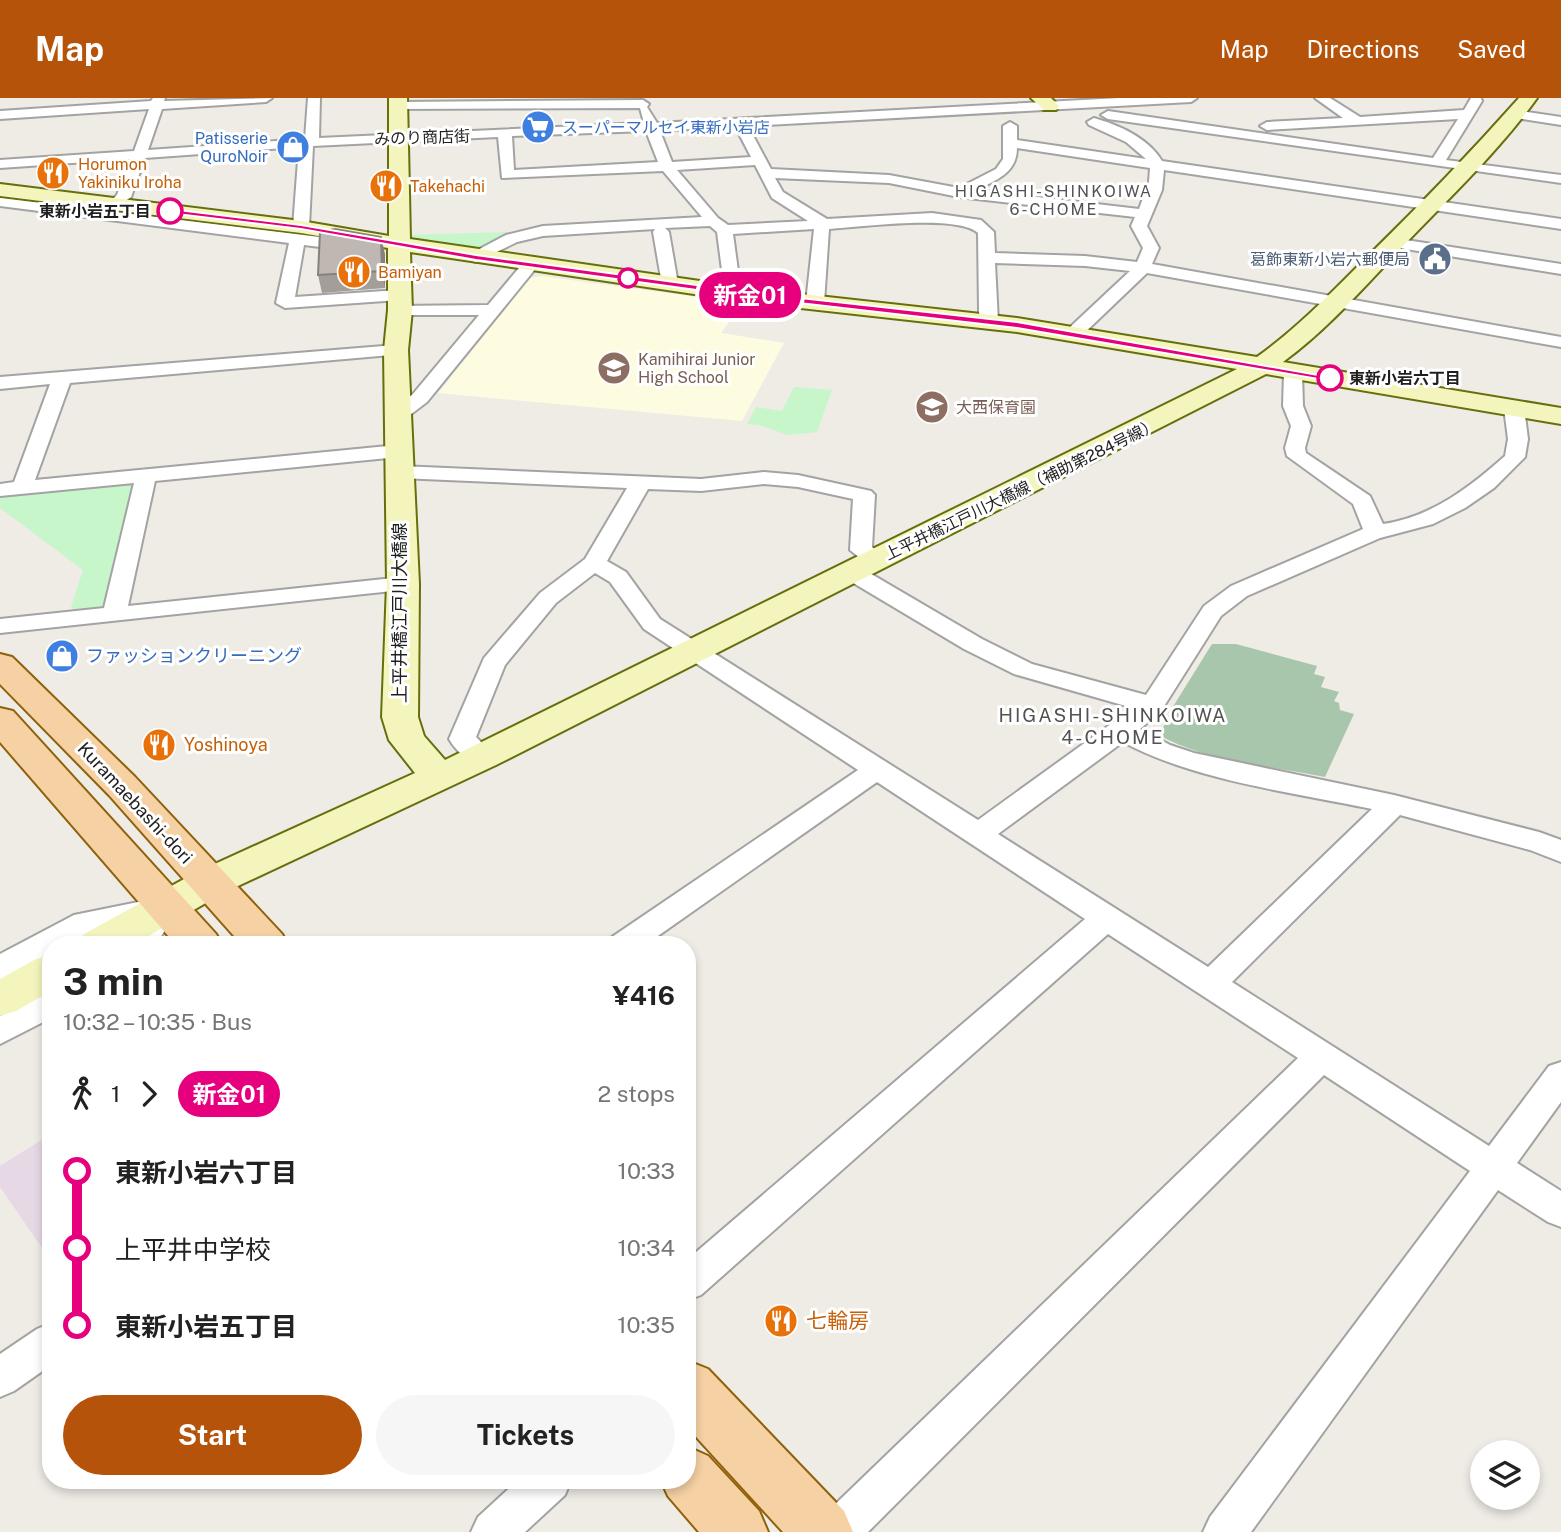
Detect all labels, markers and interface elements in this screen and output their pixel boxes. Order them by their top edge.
text: Map [35,30,104,68]
text: Map [1220,35,1269,63]
text: Directions [1307,35,1419,63]
text: Saved [1457,35,1526,63]
supermarket icon: スーパーマルセイ東新小岩店 [519,108,557,146]
place label: スーパーマルセイ東新小岩店 [562,118,770,137]
street label: みのり商店街 [374,126,470,149]
shop icon: Patisserie QuroNoir [274,128,312,166]
place label: Patisserie QuroNoir [195,129,268,166]
restaurant icon: Horumon Yakiniku Iroha [34,154,72,192]
place label: Horumon Yakiniku Iroha [78,155,182,192]
restaurant icon: Takehachi [367,167,405,205]
place label: Takehachi [410,177,485,196]
district label: HIGASHI-SHINKOIWA 6-CHOME [955,182,1153,219]
marker: 東新小岩五丁目 [157,198,183,224]
place label: 東新小岩五丁目 [39,202,151,221]
public building icon: 葛飾東新小岩六郵便局 [1416,240,1454,278]
place label: 葛飾東新小岩六郵便局 [1250,250,1410,269]
restaurant icon: Bamiyan [335,253,373,291]
place label: Bamiyan [378,263,442,282]
unlabelled marker [618,268,638,288]
line badge: 新金01 [701,272,799,318]
text: 新金01 [713,281,787,309]
school or university icon: Kamihirai Junior High School [595,349,633,387]
place label: Kamihirai Junior High School [638,350,756,387]
marker: 東新小岩六丁目 [1317,365,1343,391]
place label: 東新小岩六丁目 [1349,369,1461,388]
school or university icon: 大西保育園 [913,388,951,426]
place label: 大西保育園 [956,398,1036,417]
street label: 上平井橋江戸川大橋線（補助第284号線） [881,415,1161,564]
street label: 上平井橋江戸川大橋線 [389,523,410,703]
shop icon: ファッションクリーニング [43,637,81,675]
place label: ファッションクリーニング [86,645,302,666]
district label: HIGASHI-SHINKOIWA 4-CHOME [998,704,1228,748]
restaurant icon: Yoshinoya [140,726,178,764]
place label: Yoshinoya [184,734,268,755]
street label: Kuramaebashi-dori [74,738,197,868]
text: 3 min [63,959,164,1004]
text: ¥416 [613,980,675,1011]
text: 10:32 – 10:35 · Bus [63,1008,252,1035]
icon: walk [63,1075,101,1113]
icon: forward [130,1075,168,1113]
text: 1 [111,1080,120,1107]
text: 新金01 [192,1080,266,1108]
text: 2 stops [597,1080,675,1107]
text: 東新小岩六丁目 [115,1157,297,1188]
text: 10:33 [618,1157,675,1184]
text: 上平井中学校 [115,1234,271,1265]
text: 10:34 [617,1234,675,1261]
restaurant icon: 七輪房 [762,1302,800,1340]
place label: 七輪房 [806,1308,869,1333]
text: 東新小岩五丁目 [115,1311,297,1342]
text: 10:35 [617,1311,675,1338]
button: Start [63,1395,362,1475]
button: Tickets [376,1395,675,1475]
map controls [1470,1440,1540,1510]
button: layers [1470,1440,1540,1510]

